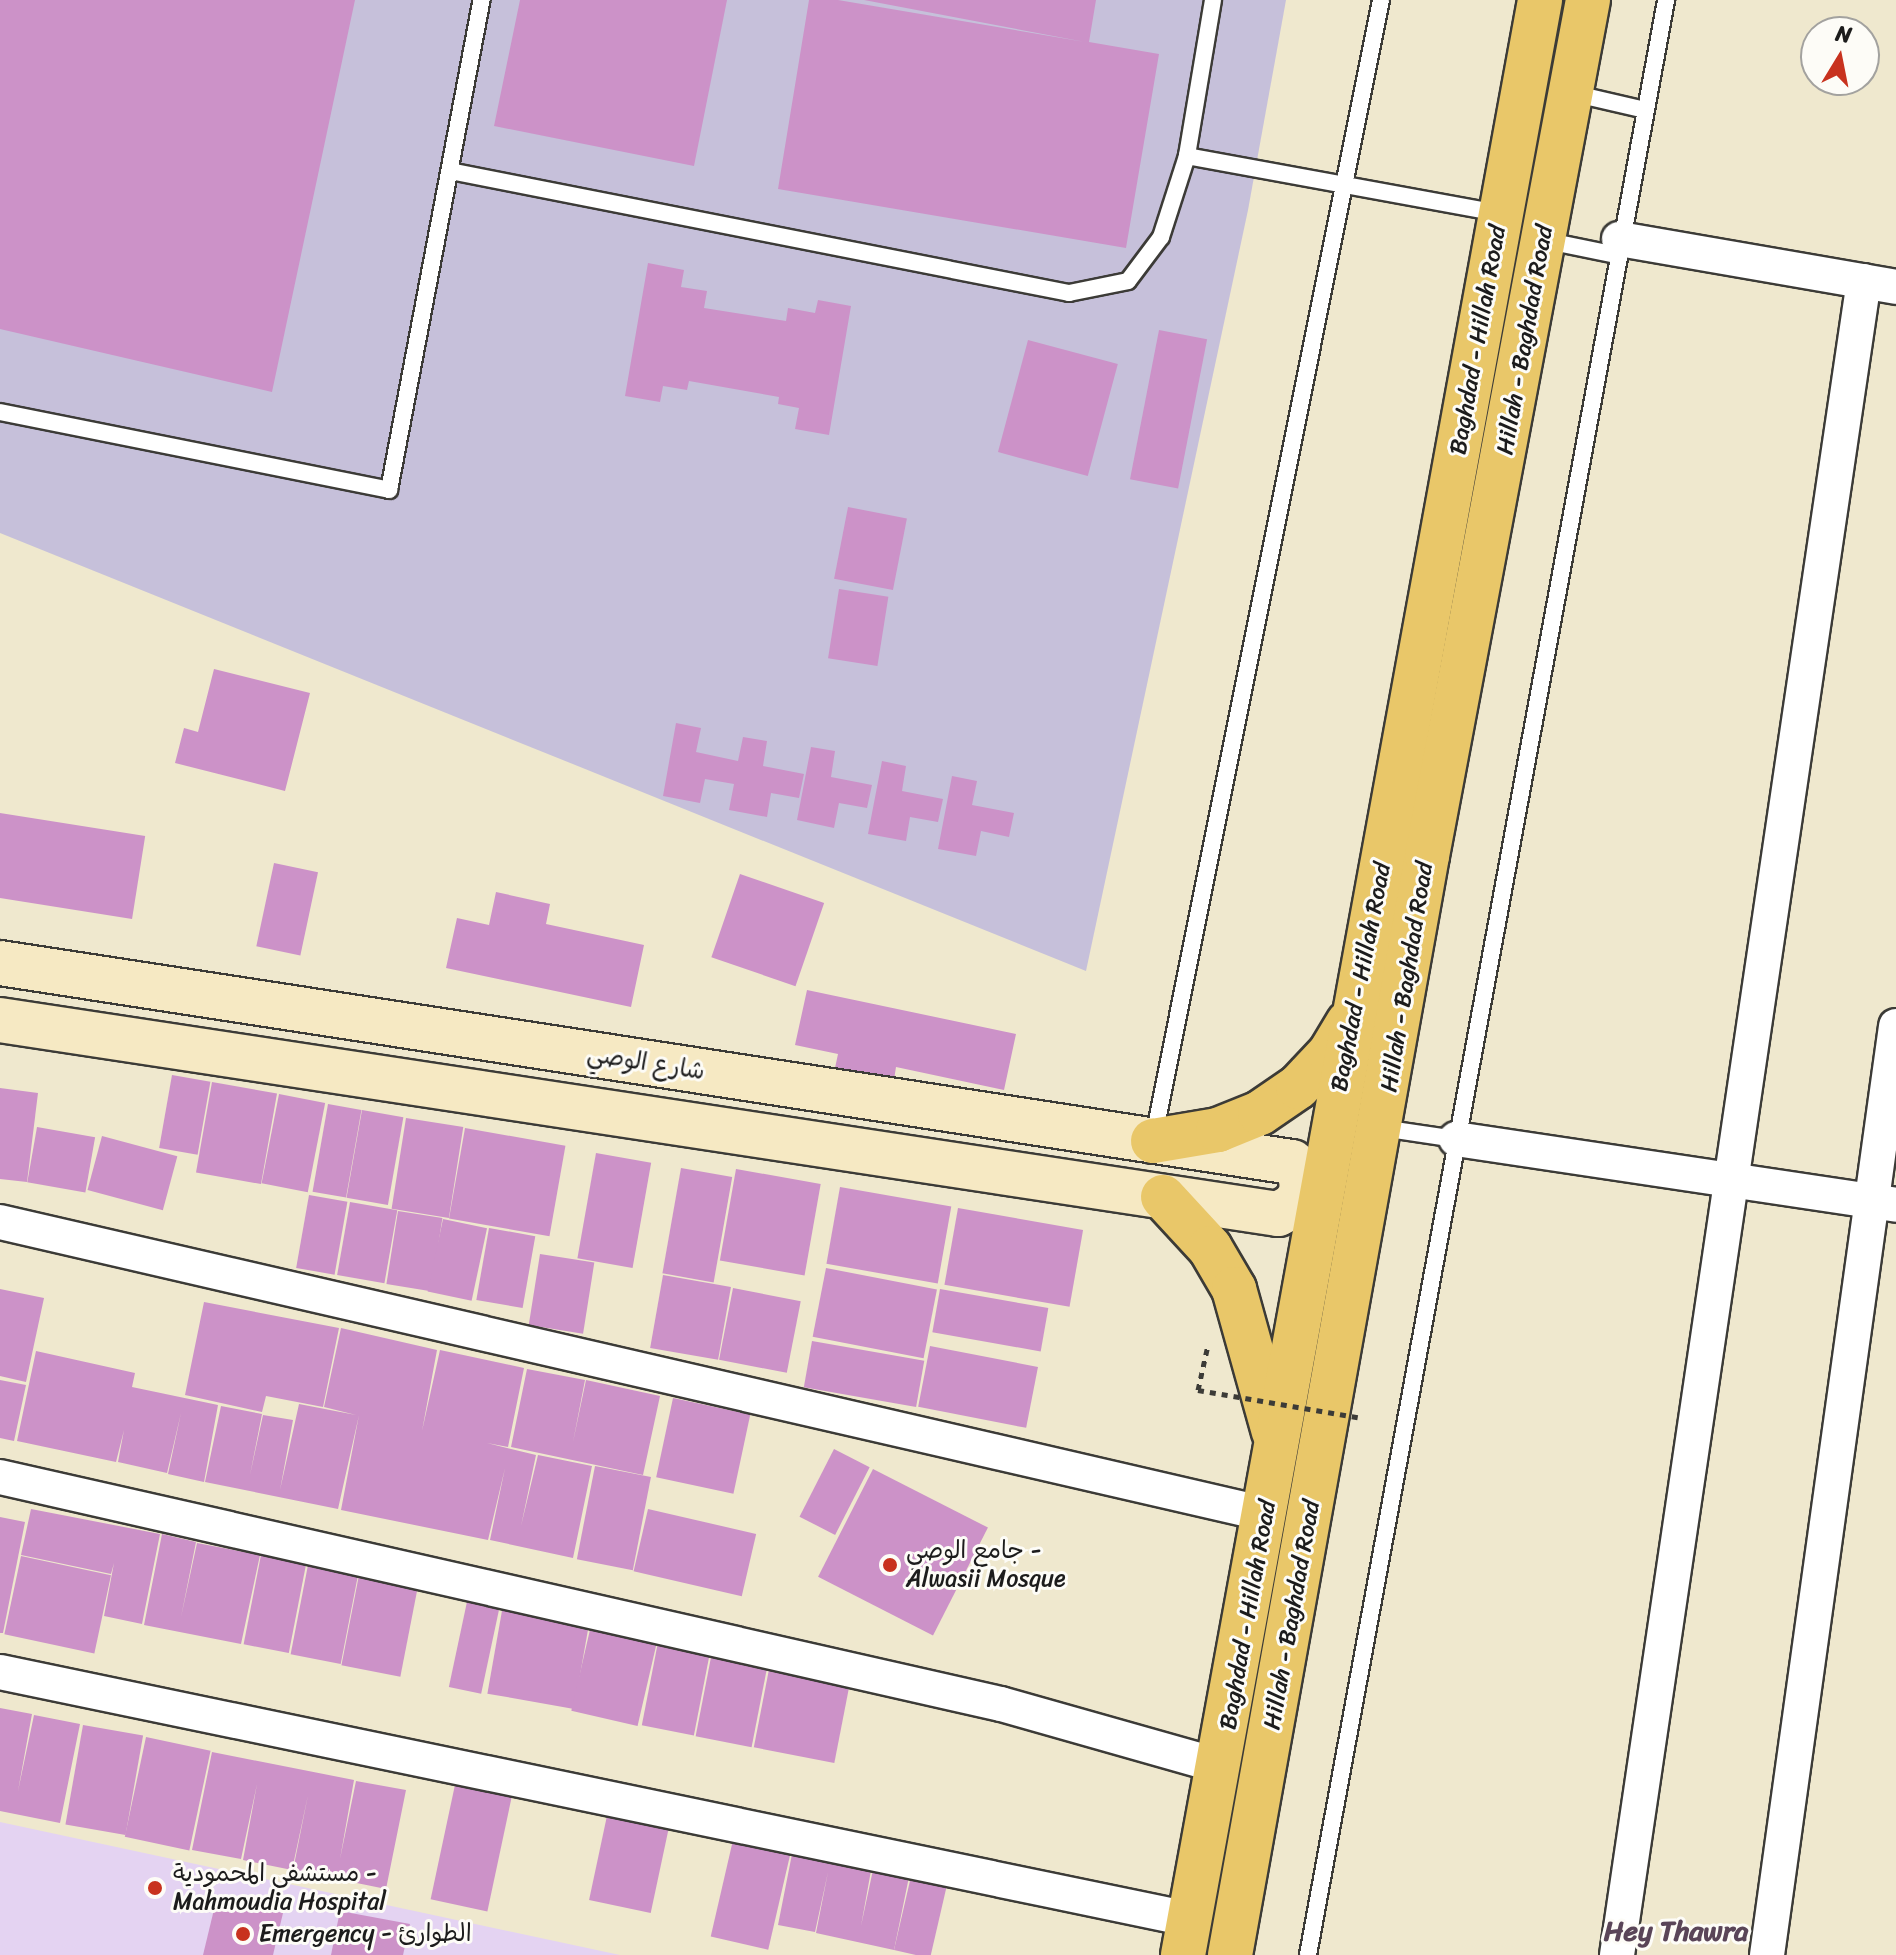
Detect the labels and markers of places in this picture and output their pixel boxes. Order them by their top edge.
place label: جامع الوصي - Alwasii Mosque [906,1537,1065,1593]
marker: جامع الوصي - Alwasii Mosque [881,1556,899,1574]
place label: مستشفى المحمودية - Mahmoudia Hospital [173,1860,386,1916]
marker: مستشفى المحمودية - Mahmoudia Hospital [144,1877,166,1899]
place label: Emergency - الطوارئ [259,1920,472,1948]
marker: Emergency - الطوارئ [234,1925,252,1943]

